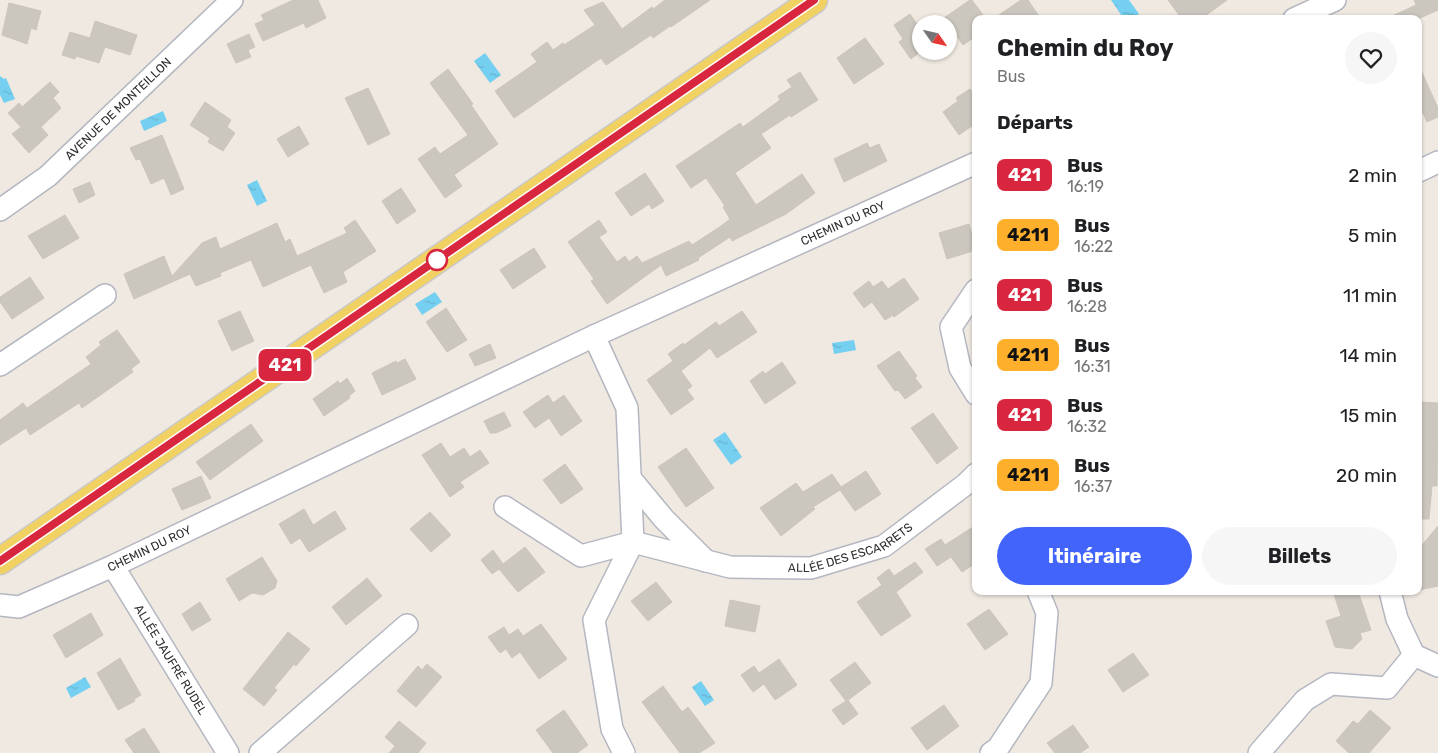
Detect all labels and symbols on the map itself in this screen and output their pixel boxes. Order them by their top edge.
north arrow [912,15,958,60]
street label: AVENUE DE MONTEILLON [62,55,174,163]
street label: CHEMIN DU ROY [799,198,887,248]
unlabelled marker [426,249,448,271]
line badge: 421 [256,349,314,381]
street label: ALLÉE DES ESCARRETS [788,520,915,575]
street label: CHEMIN DU ROY [105,523,194,574]
street label: ALLÉE JAUFRÉ RUDEL [131,602,210,717]

